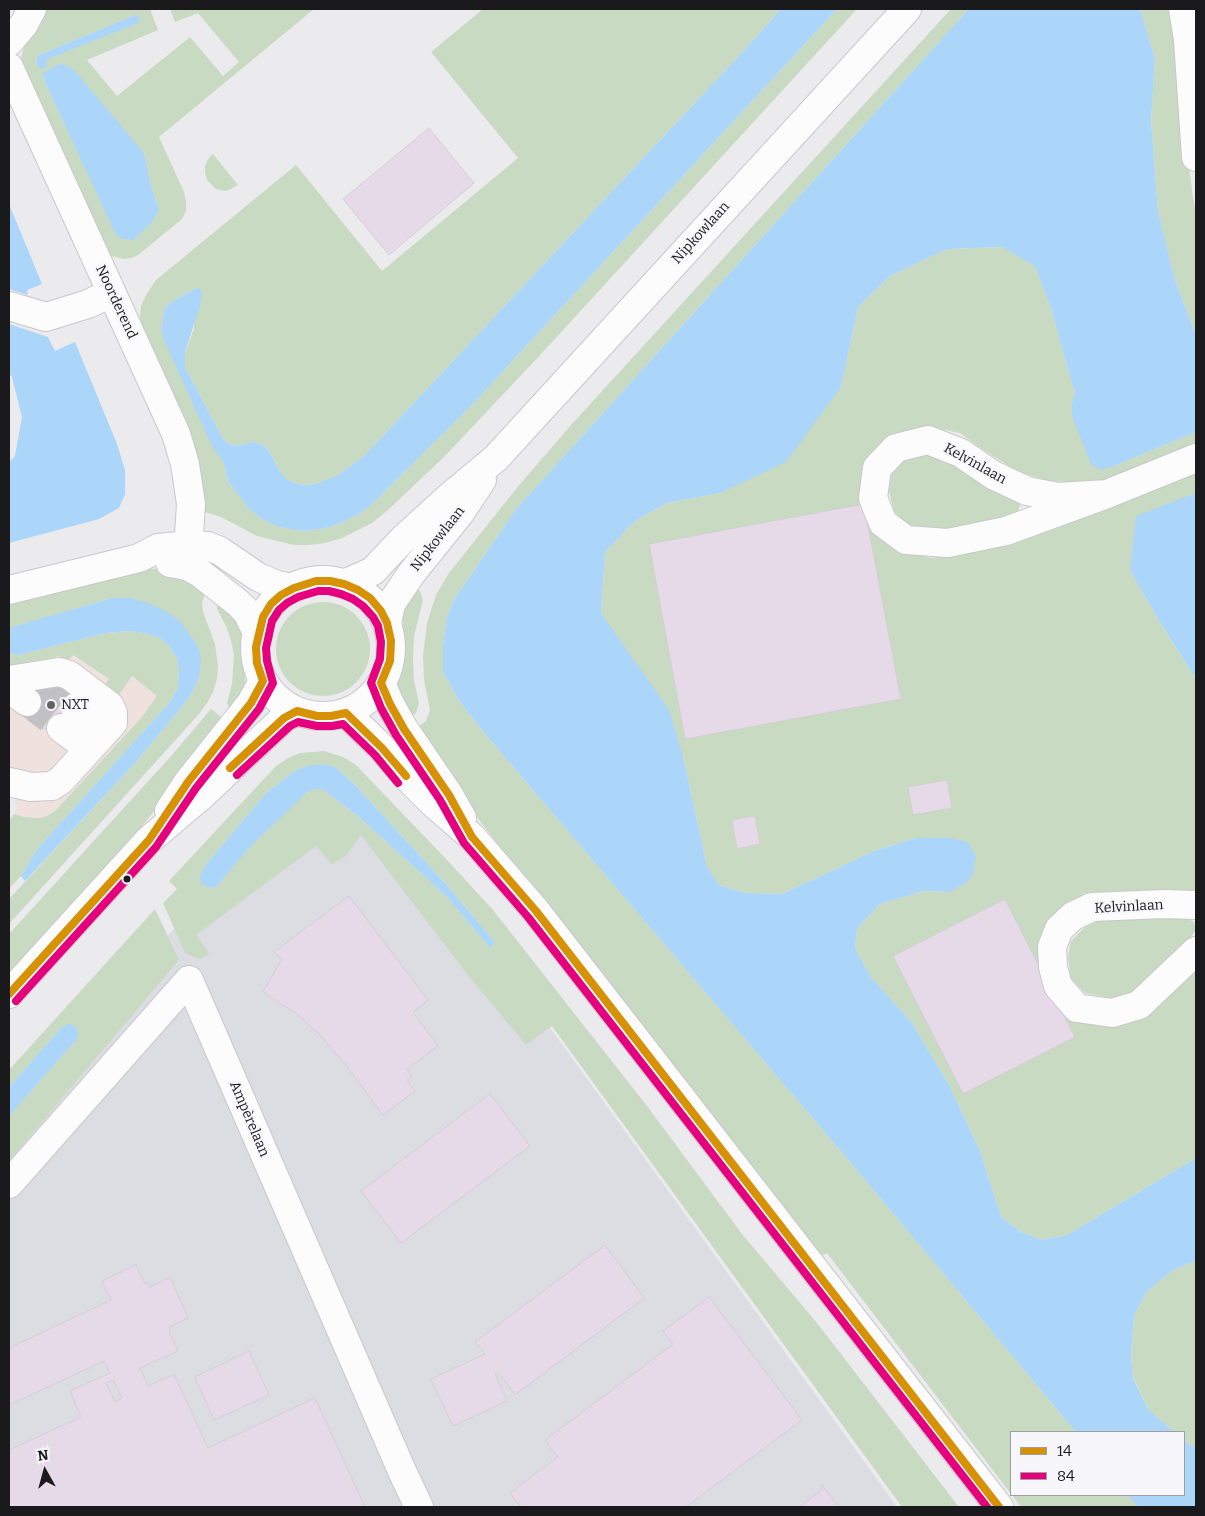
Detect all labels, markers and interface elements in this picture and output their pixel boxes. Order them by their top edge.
street label: Nipkowlaan [669,198,733,268]
street label: Noorderend [92,262,140,342]
street label: Kelvinlaan [941,440,1009,488]
street label: Nipkowlaan [407,503,469,575]
place label: NXT [61,697,89,713]
marker: NXT [45,699,57,711]
unlabelled marker [122,874,132,884]
street label: Kelvinlaan [1094,897,1164,917]
street label: Ampèrelaan [226,1079,272,1159]
legend [1010,1431,1185,1496]
text: 14 [1057,1442,1072,1460]
north arrow [20,1446,70,1496]
text: N [37,1447,50,1465]
text: 84 [1057,1467,1075,1485]

